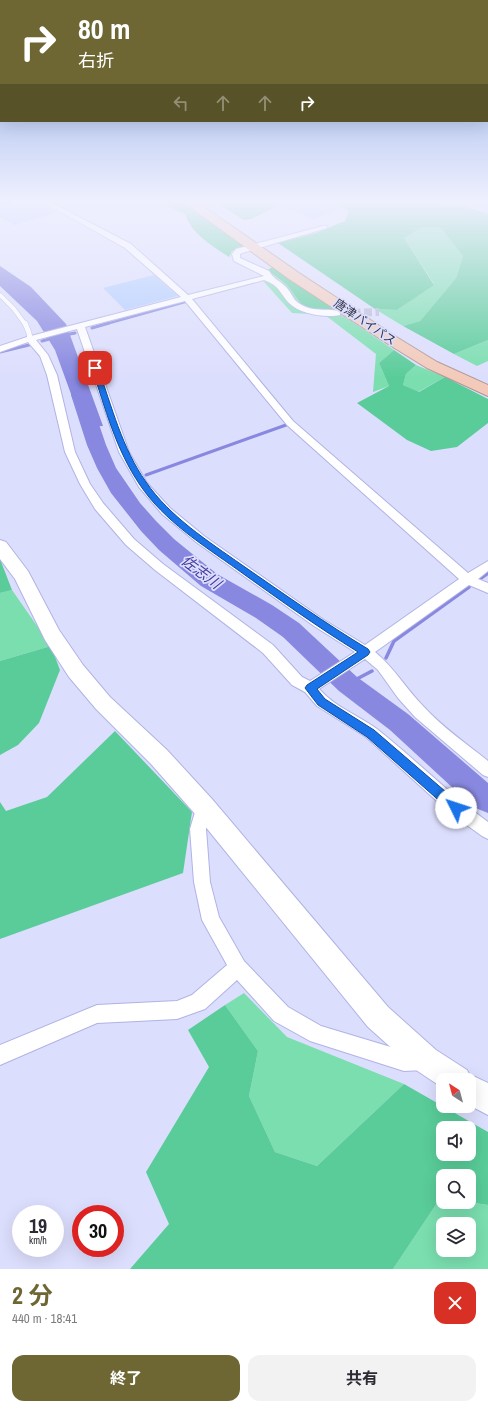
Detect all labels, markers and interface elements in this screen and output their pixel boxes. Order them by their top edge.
text: 80 m [78,10,130,48]
icon: right [12,16,64,68]
text: 右折 [78,48,114,73]
icon: left [170,92,192,114]
icon: ahead [212,92,234,114]
icon: ahead [254,92,276,114]
icon: right [296,92,318,114]
street label: 唐津バイパス [331,295,399,349]
pin [78,351,112,385]
icon: arrive [84,357,106,379]
water label: 佐志川 [177,550,227,595]
position arrow [435,787,477,829]
north arrow [436,1073,476,1113]
map controls [436,1073,476,1257]
button: sound [436,1121,476,1161]
button: search [436,1169,476,1209]
speed limit sign: 30 [72,1205,124,1257]
text: 19 [29,1212,47,1239]
button: layers [436,1217,476,1257]
text: km/h [29,1234,47,1247]
text: 2 分 [12,1279,52,1311]
button: close [434,1282,476,1324]
text: 440 m · 18:41 [12,1310,77,1327]
button: 終了 [12,1355,240,1401]
button: 共有 [248,1355,476,1401]

